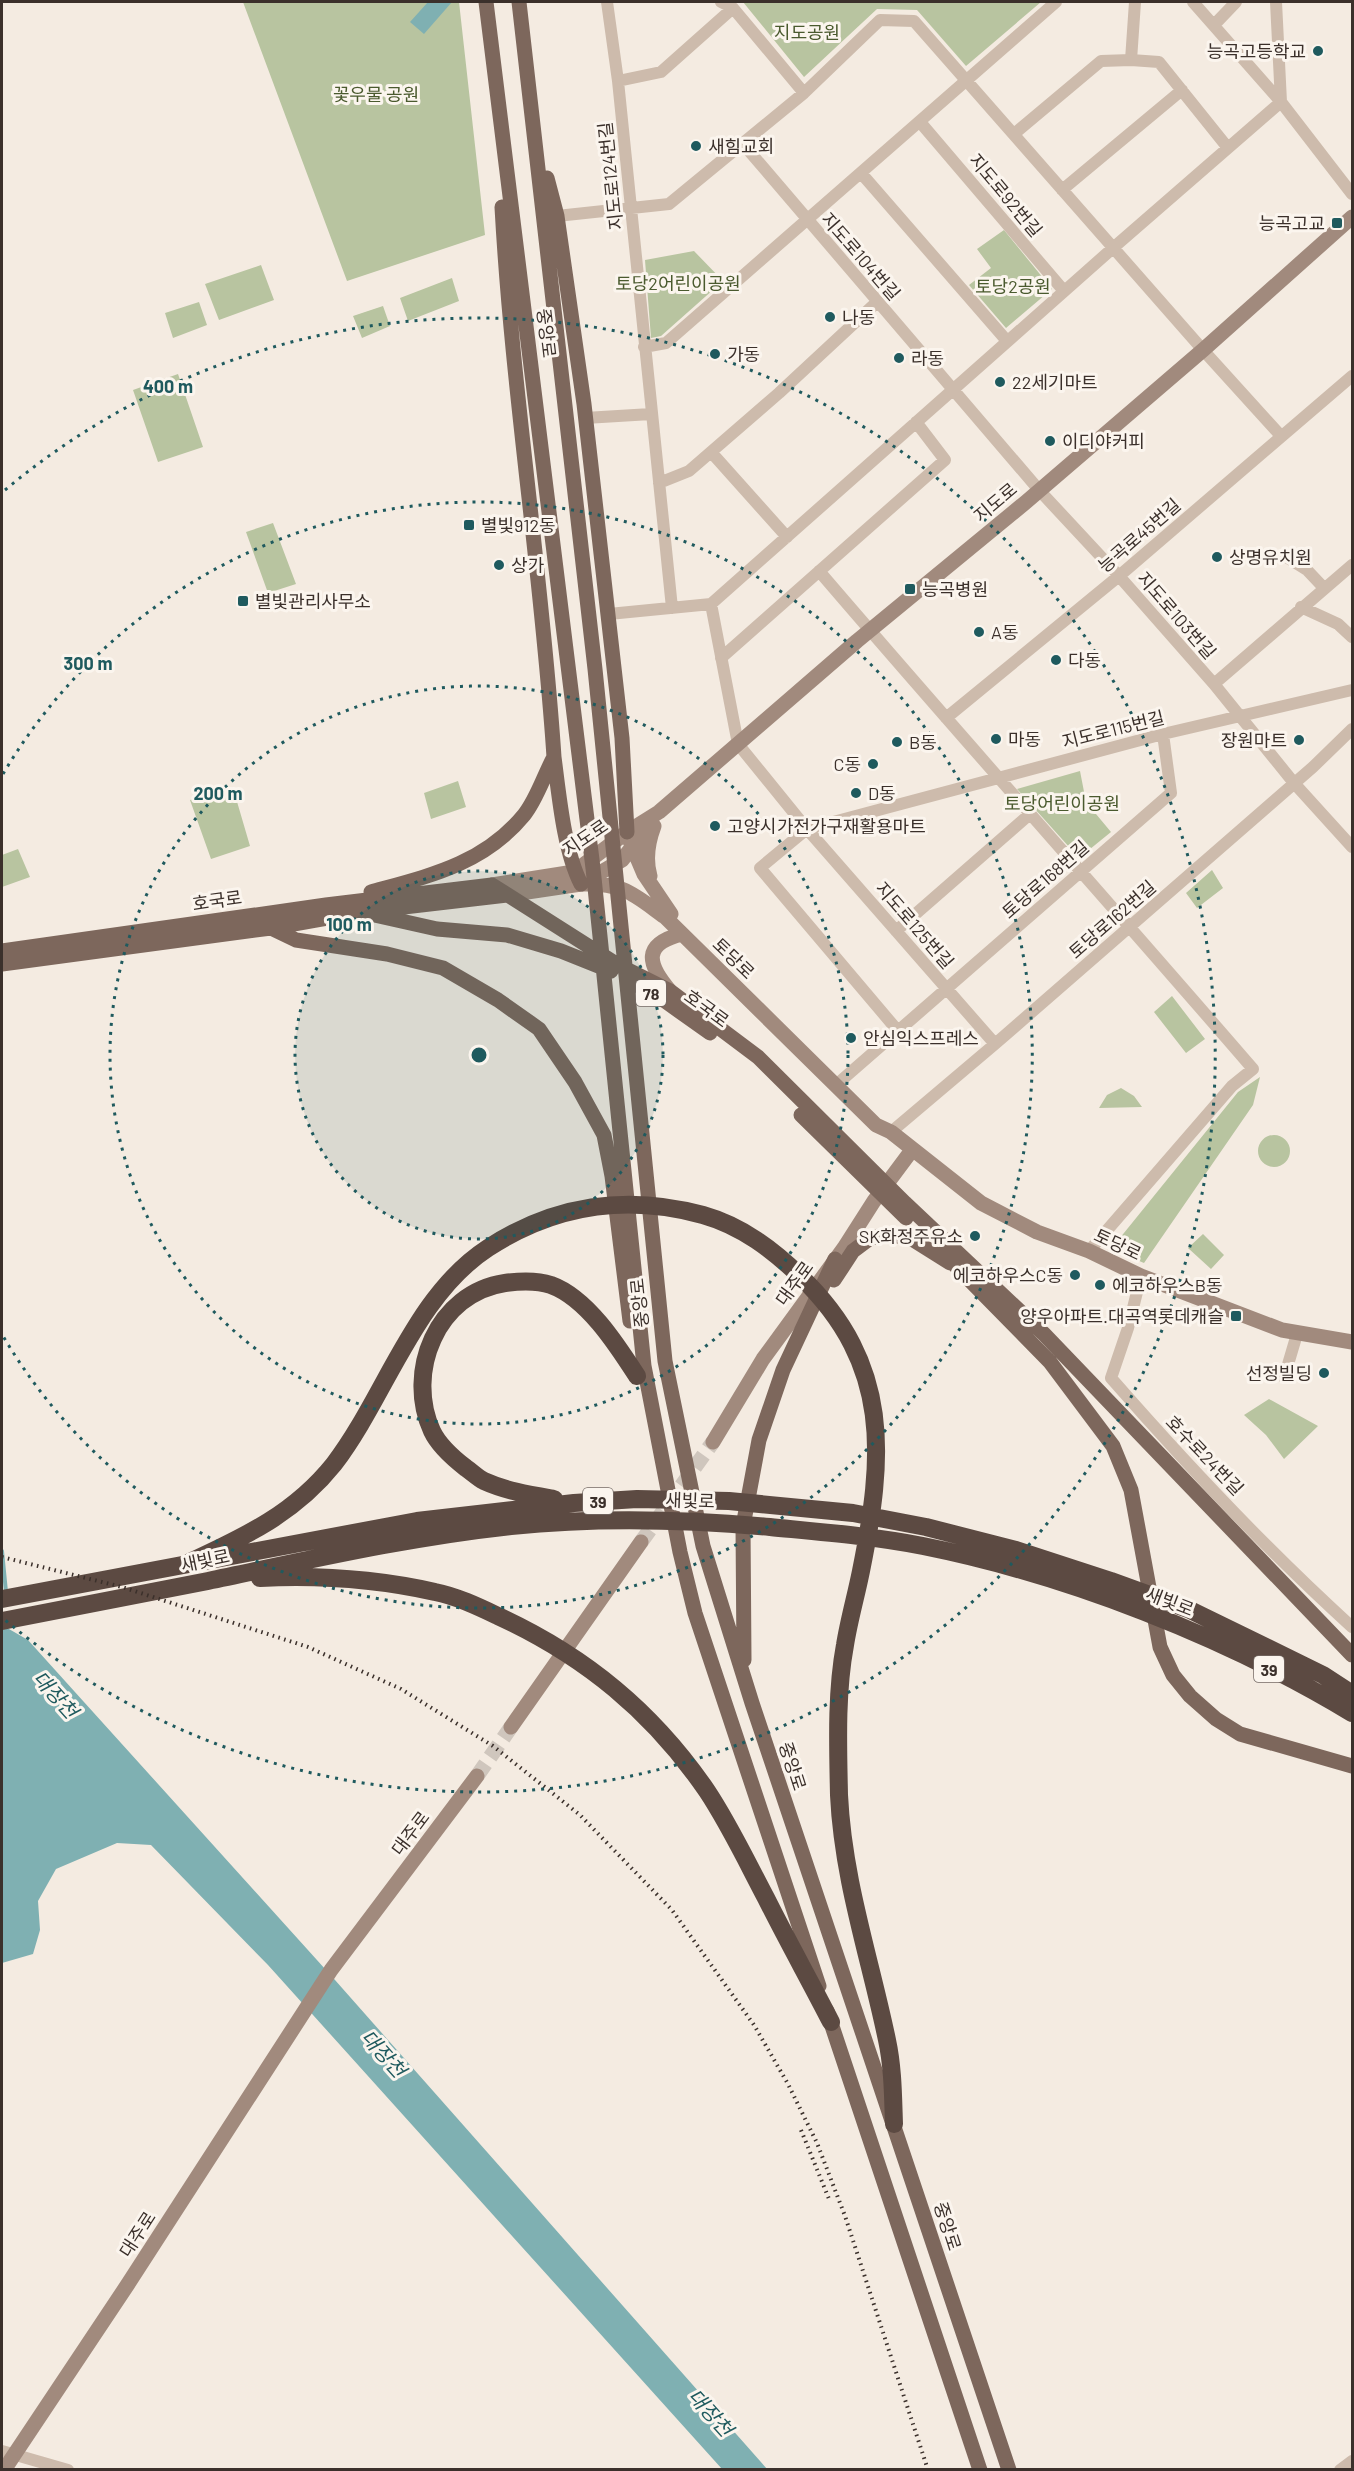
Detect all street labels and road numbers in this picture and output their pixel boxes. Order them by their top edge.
street label: 지도로124번길 [593,121,627,231]
street label: 지도로92번길 [965,149,1047,241]
street label: 지도로104번길 [817,208,905,304]
street label: 중앙로 [533,307,561,359]
street label: 지도로 [969,478,1021,526]
street label: 능곡로45번길 [1093,493,1185,577]
street label: 지도로103번길 [1133,567,1221,663]
street label: 지도로115번길 [1060,706,1166,752]
street label: 지도로 [558,814,612,860]
street label: 토당로168번길 [997,835,1093,923]
street label: 토당로162번길 [1064,875,1160,963]
street label: 지도로125번길 [871,877,959,973]
street label: 호국로 [191,886,243,914]
street label: 토당로 [708,933,760,983]
road number: 78 [636,980,666,1006]
street label: 호국로 [680,984,734,1032]
street label: 토당로 [1091,1224,1145,1264]
street label: 대주로 [770,1256,818,1310]
street label: 중앙로 [625,1277,653,1329]
street label: 호수로24번길 [1162,1411,1248,1499]
road number: 39 [583,1488,613,1514]
street label: 새빛로 [665,1488,715,1512]
street label: 새빛로 [178,1544,232,1576]
street label: 새빛로 [1143,1582,1197,1620]
road number: 39 [1254,1656,1284,1682]
street label: 중앙로 [775,1739,811,1793]
street label: 대주로 [386,1807,434,1859]
street label: 중앙로 [930,2199,966,2253]
street label: 대주로 [114,2207,160,2261]

